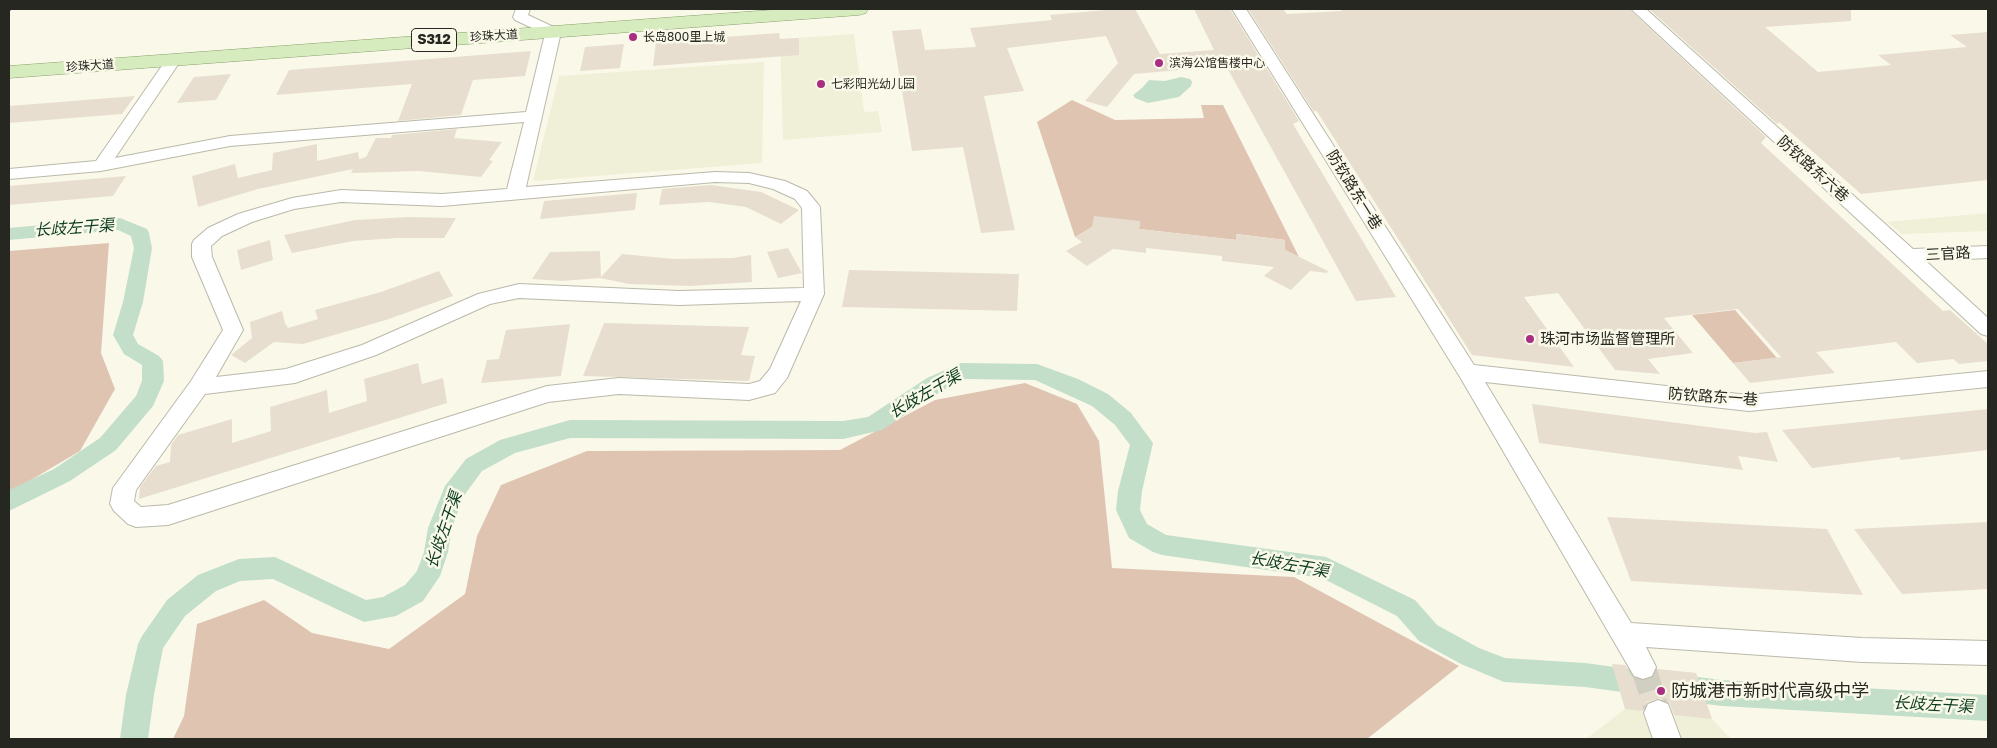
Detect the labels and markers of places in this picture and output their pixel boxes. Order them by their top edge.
place label: 长岛800里上城 [643,30,725,44]
marker: 长岛800里上城 [627,31,639,43]
place label: 滨海公馆售楼中心 [1169,56,1265,70]
marker: 滨海公馆售楼中心 [1153,57,1165,69]
place label: 七彩阳光幼儿园 [831,77,915,91]
marker: 七彩阳光幼儿园 [815,78,827,90]
place label: 珠河市场监督管理所 [1540,330,1675,348]
marker: 珠河市场监督管理所 [1524,333,1536,345]
place label: 防城港市新时代高级中学 [1671,680,1869,702]
marker: 防城港市新时代高级中学 [1655,685,1667,697]

